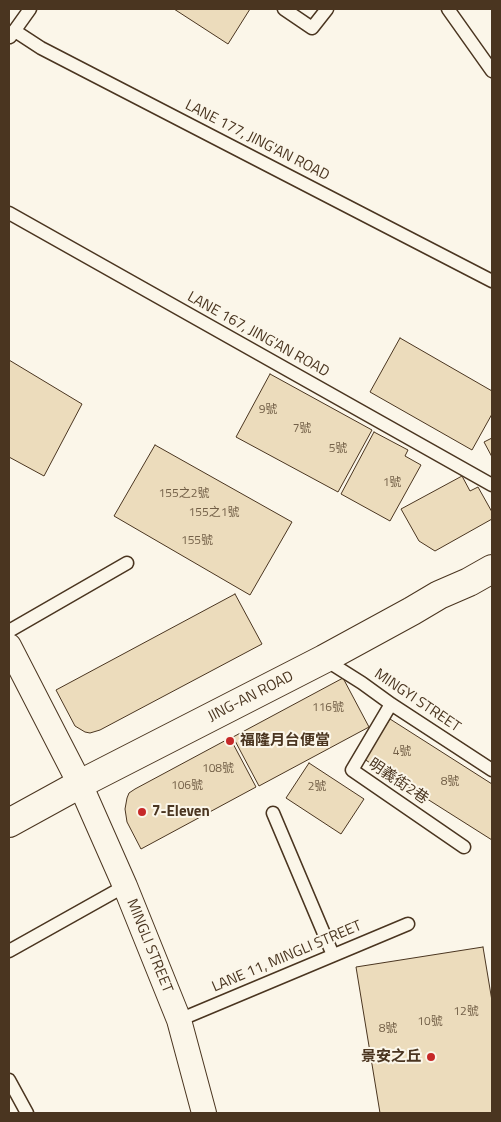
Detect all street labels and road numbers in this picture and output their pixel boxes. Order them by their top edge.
street label: LANE 177, JING'AN ROAD [182,97,332,185]
street label: LANE 167, JING'AN ROAD [184,288,332,382]
street label: MINGYI STREET [370,666,464,736]
street label: JING-AN ROAD [205,668,297,726]
street label: 明義街2巷 [365,755,431,809]
street label: MINGLI STREET [122,896,176,996]
street label: LANE 11, MINGLI STREET [209,917,365,997]

